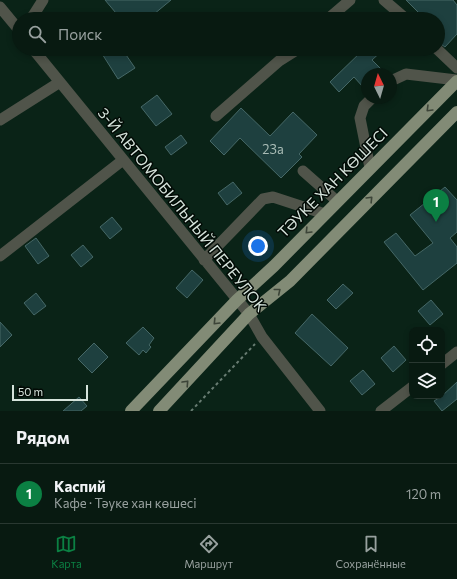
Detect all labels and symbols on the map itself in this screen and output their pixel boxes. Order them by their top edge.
north arrow [361,68,397,104]
street label: 3-Й АВТОМОБИЛЬНЫЙ ПЕРЕУЛОК [95,104,271,315]
one-way arrow [426,104,434,112]
street label: ТӘУКЕ ХАН КӨШЕСІ [274,124,391,241]
house number: 23а [262,141,284,157]
pin: 1 [423,189,449,222]
one-way arrow [365,196,373,204]
one-way arrow [305,226,313,234]
your location [248,236,268,256]
one-way arrow [273,289,280,296]
one-way arrow [213,317,221,325]
one-way arrow [181,380,188,387]
scale bar [12,383,88,402]

